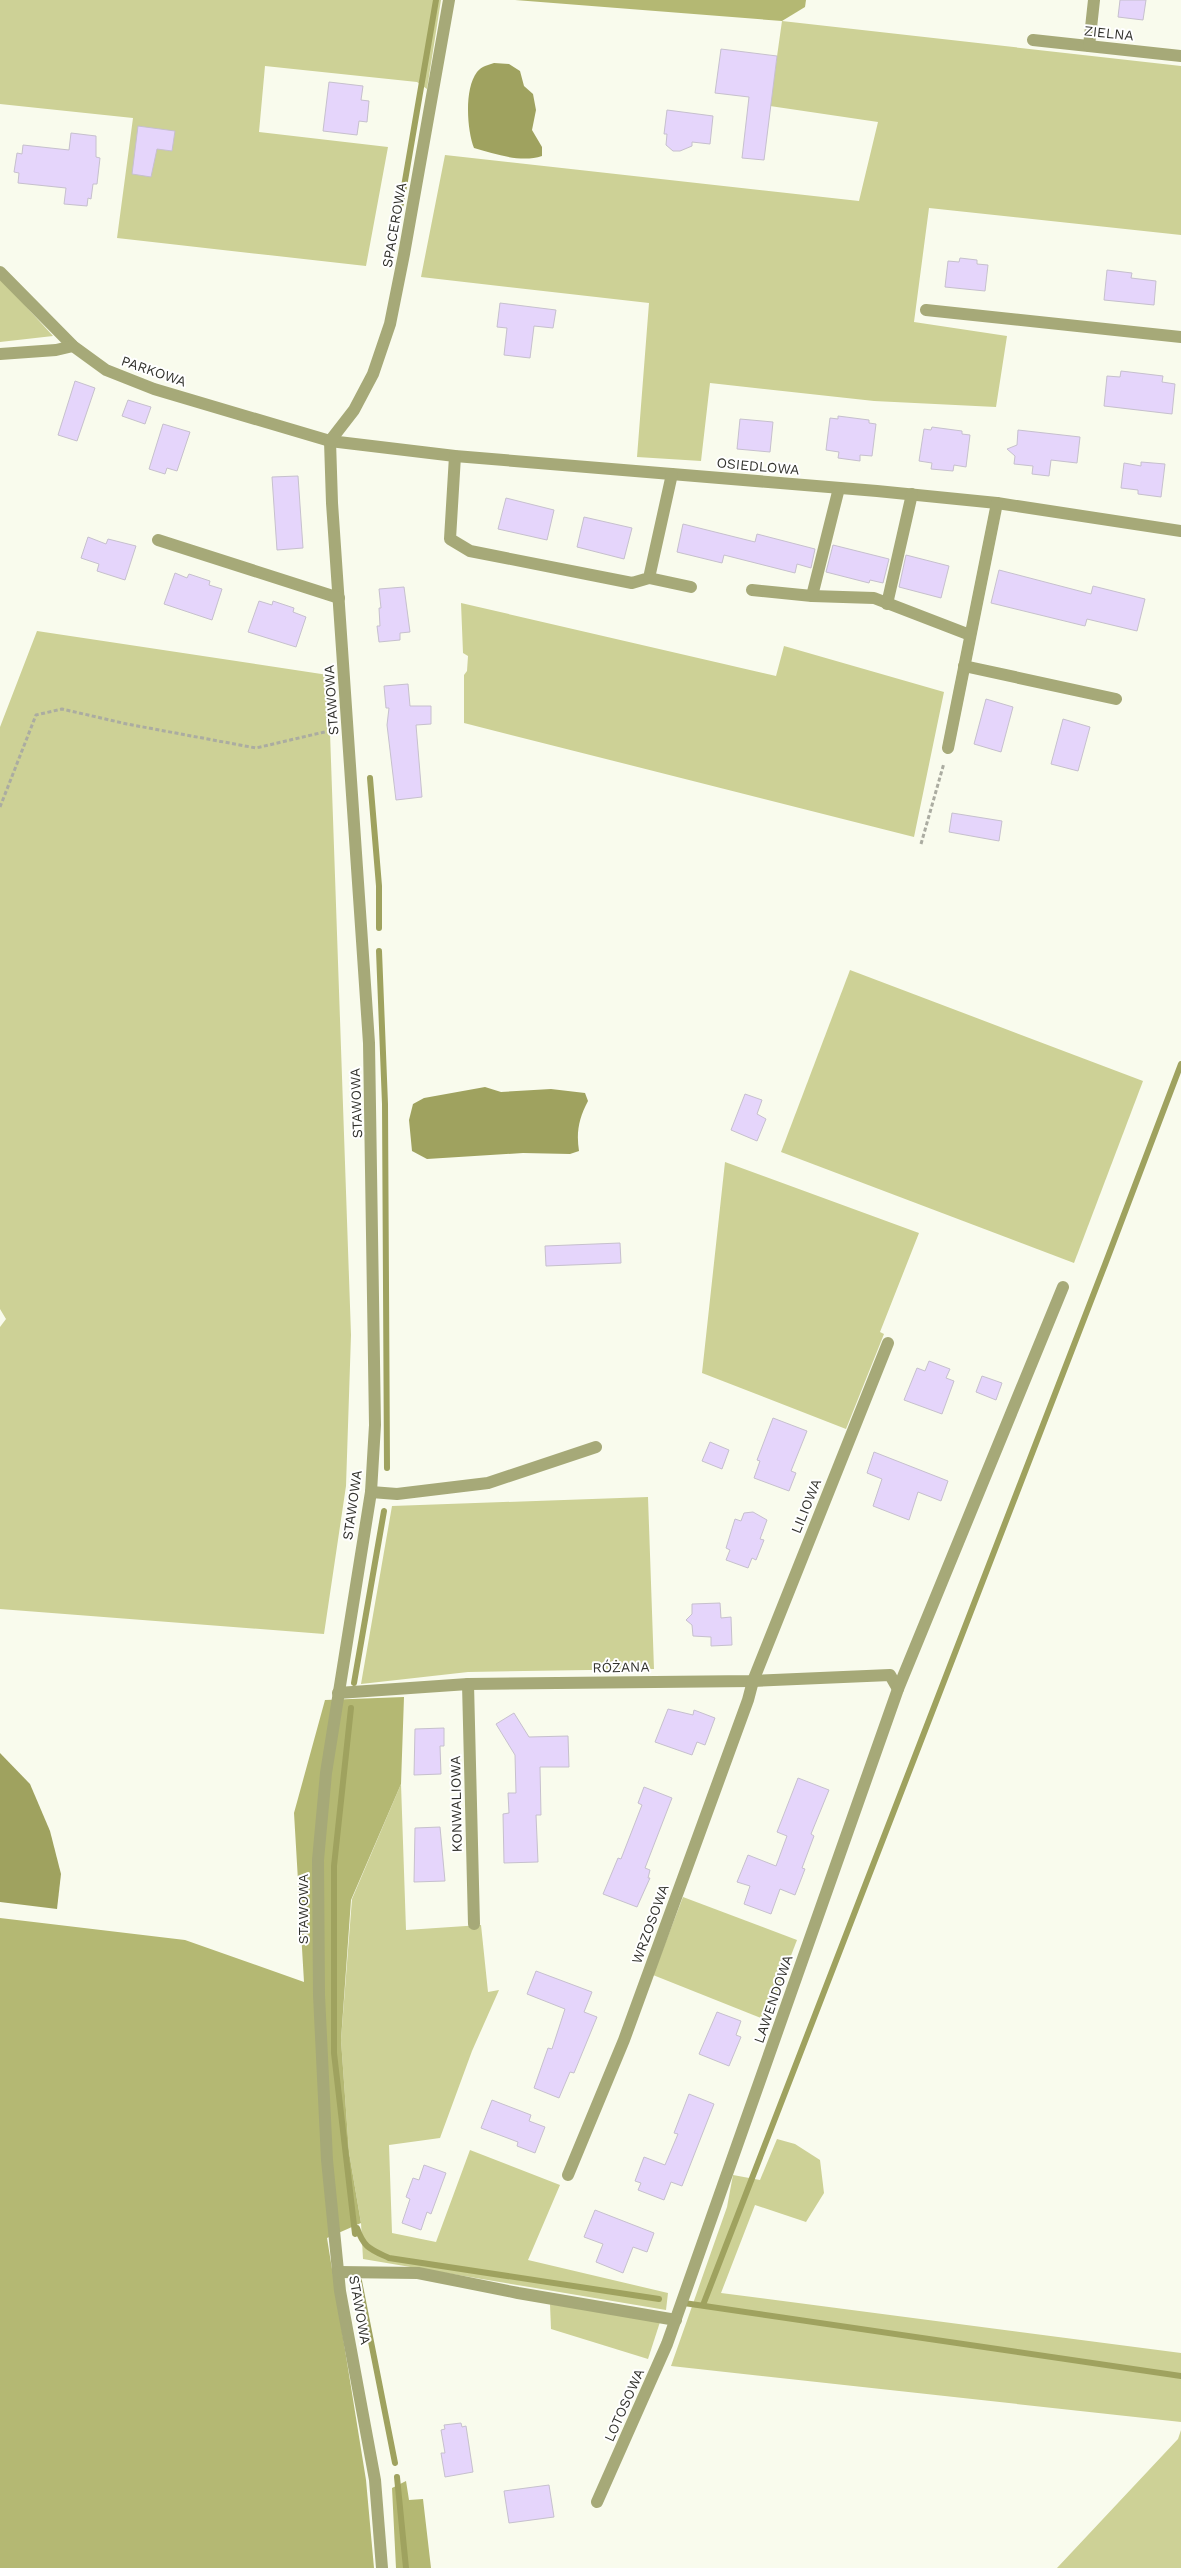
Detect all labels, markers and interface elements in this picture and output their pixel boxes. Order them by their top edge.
street label: ZIELNA [1083,22,1135,44]
street label: SPACEROWA [379,181,409,269]
street label: PARKOWA [119,352,189,390]
street label: OSIEDLOWA [716,454,800,478]
street label: STAWOWA [321,664,341,736]
street label: STAWOWA [347,1068,365,1138]
street label: STAWOWA [339,1469,365,1541]
street label: LILIOWA [788,1476,824,1536]
street label: RÓŻANA [592,1659,650,1675]
street label: KONWALIOWA [447,1756,465,1852]
street label: STAWOWA [295,1874,311,1944]
street label: WRZOSOWA [628,1882,672,1966]
street label: LAWENDOWA [750,1953,796,2045]
street label: STAWOWA [346,2274,374,2346]
street label: LOTOSOWA [601,2366,647,2444]

